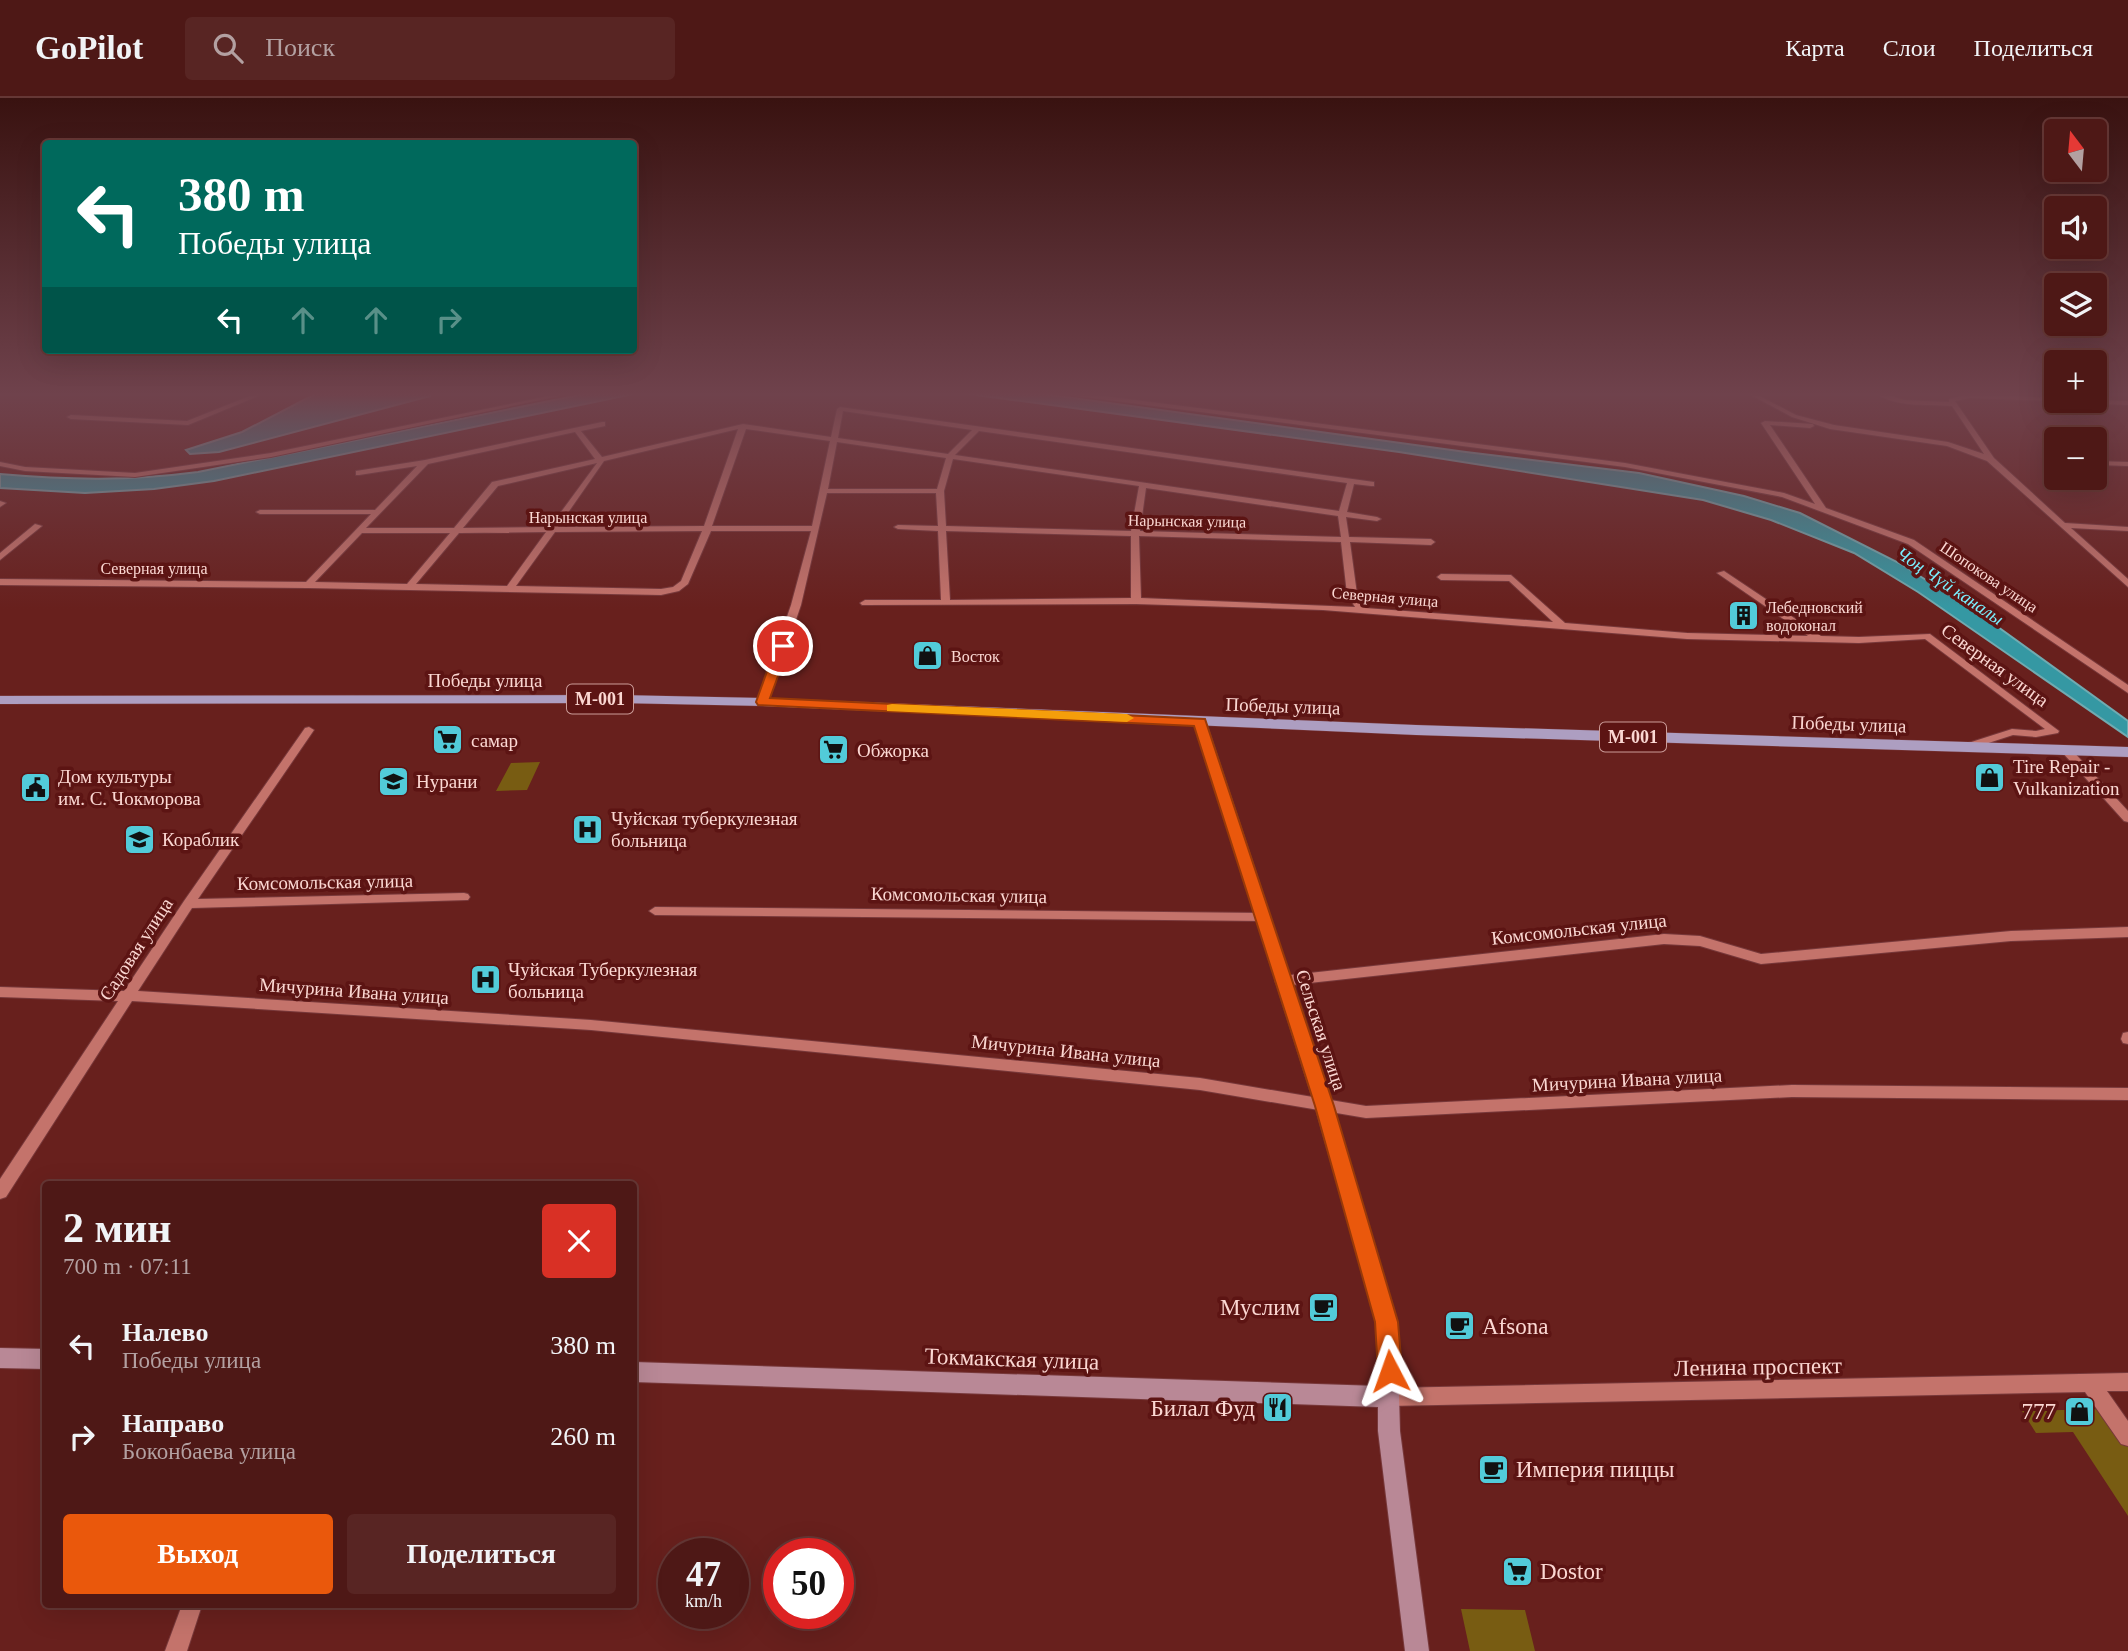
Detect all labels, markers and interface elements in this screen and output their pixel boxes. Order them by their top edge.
search box [185,17,675,80]
icon: search [209,29,247,67]
text: GoPilot [35,30,143,66]
text: Поиск [265,33,335,62]
text: Карта [1785,35,1845,61]
text: Слои [1883,35,1936,61]
text: Поделиться [1974,35,2093,61]
north arrow [2044,119,2107,182]
map controls [2044,119,2107,490]
text: 380 m [178,167,305,222]
icon: left [63,168,154,259]
button: sound [2044,196,2107,259]
text: Победы улица [178,225,372,261]
button: layers [2044,273,2107,336]
icon: left [211,301,249,339]
icon: ahead [284,301,322,339]
icon: ahead [357,301,395,339]
icon: right [430,301,468,339]
button: + [2044,350,2107,413]
button: − [2044,427,2107,490]
street label: Нарынская улица [529,509,647,527]
street label: Нарынская улица [1128,511,1246,532]
street label: Шопокова улица [1937,538,2041,617]
water label: Чоң Чүй каналы [1893,543,2007,629]
street label: Северная улица [100,560,208,578]
street label: Северная улица [1331,584,1439,611]
building icon: Лебедновский водоконал [1726,599,1760,633]
place label: Лебедновский водоконал [1766,599,1863,635]
pin [753,616,813,676]
street label: Северная улица [1937,619,2053,711]
icon: arrive [764,627,802,665]
shop icon: Восток [911,639,945,673]
place label: Восток [951,648,1000,665]
street label: Победы улица [428,670,543,691]
road number: М-001 [567,684,633,714]
street label: Победы улица [1225,694,1341,719]
street label: Победы улица [1791,712,1907,737]
road number: М-001 [1600,722,1666,752]
supermarket icon: самар [431,723,465,757]
place label: самар [471,730,518,751]
supermarket icon: Обжорка [817,733,851,767]
place label: Обжорка [857,740,930,761]
place label: Tire Repair - Vulkanization [2013,756,2120,799]
shop icon: Tire Repair - Vulkanization [1973,760,2007,794]
school or university icon: Нурани [376,764,410,798]
place label: Дом культуры им. С. Чокморова [58,766,201,809]
public building icon: Дом культуры им. С. Чокморова [18,770,52,804]
place label: Нурани [416,771,478,792]
place label: Чуйская туберкулезная больница [611,808,798,851]
hospital icon: Чуйская туберкулезная больница [571,812,605,846]
school or university icon: Кораблик [122,822,156,856]
place label: Кораблик [162,829,240,850]
street label: Комсомольская улица [237,870,414,894]
street label: Комсомольская улица [871,883,1048,907]
street label: Садовая улица [95,893,177,1004]
street label: Комсомольская улица [1490,909,1668,949]
place label: Чуйская Туберкулезная больница [508,959,697,1002]
hospital icon: Чуйская Туберкулезная больница [468,963,502,997]
street label: Сельская улица [1292,967,1351,1094]
street label: Мичурина Ивана улица [258,974,450,1008]
street label: Мичурина Ивана улица [970,1031,1162,1071]
street label: Мичурина Ивана улица [1531,1065,1723,1095]
button: close [542,1204,616,1278]
text: 2 мин [63,1205,172,1251]
text: 700 m · 07:11 [63,1254,192,1279]
cafe icon: Муслим [1306,1290,1340,1324]
place label: Муслим [1220,1295,1300,1320]
cafe icon: Afsona [1442,1309,1476,1343]
place label: Afsona [1482,1314,1548,1339]
text: Налево [122,1318,208,1347]
icon: left [63,1327,101,1365]
text: 380 m [550,1331,616,1360]
position arrow [1353,1334,1427,1408]
street label: Токмакская улица [924,1343,1100,1375]
text: Победы улица [122,1348,261,1373]
street label: Ленина проспект [1674,1353,1842,1381]
restaurant icon: Билал Фуд [1261,1391,1295,1425]
shop icon: 777 [2062,1394,2096,1428]
place label: Билал Фуд [1150,1396,1255,1421]
place label: 777 [2022,1399,2056,1424]
text: Направо [122,1409,224,1438]
icon: right [63,1418,101,1456]
text: 260 m [550,1422,616,1451]
text: Боконбаева улица [122,1439,296,1464]
cafe icon: Империя пиццы [1476,1452,1510,1486]
place label: Империя пиццы [1516,1457,1675,1482]
button: Выход [63,1514,333,1594]
button: Поделиться [347,1514,616,1594]
speed limit sign: 50 [763,1538,854,1629]
supermarket icon: Dostor [1500,1554,1534,1588]
text: 47 [686,1555,721,1594]
place label: Dostor [1540,1559,1603,1584]
text: km/h [685,1591,722,1611]

